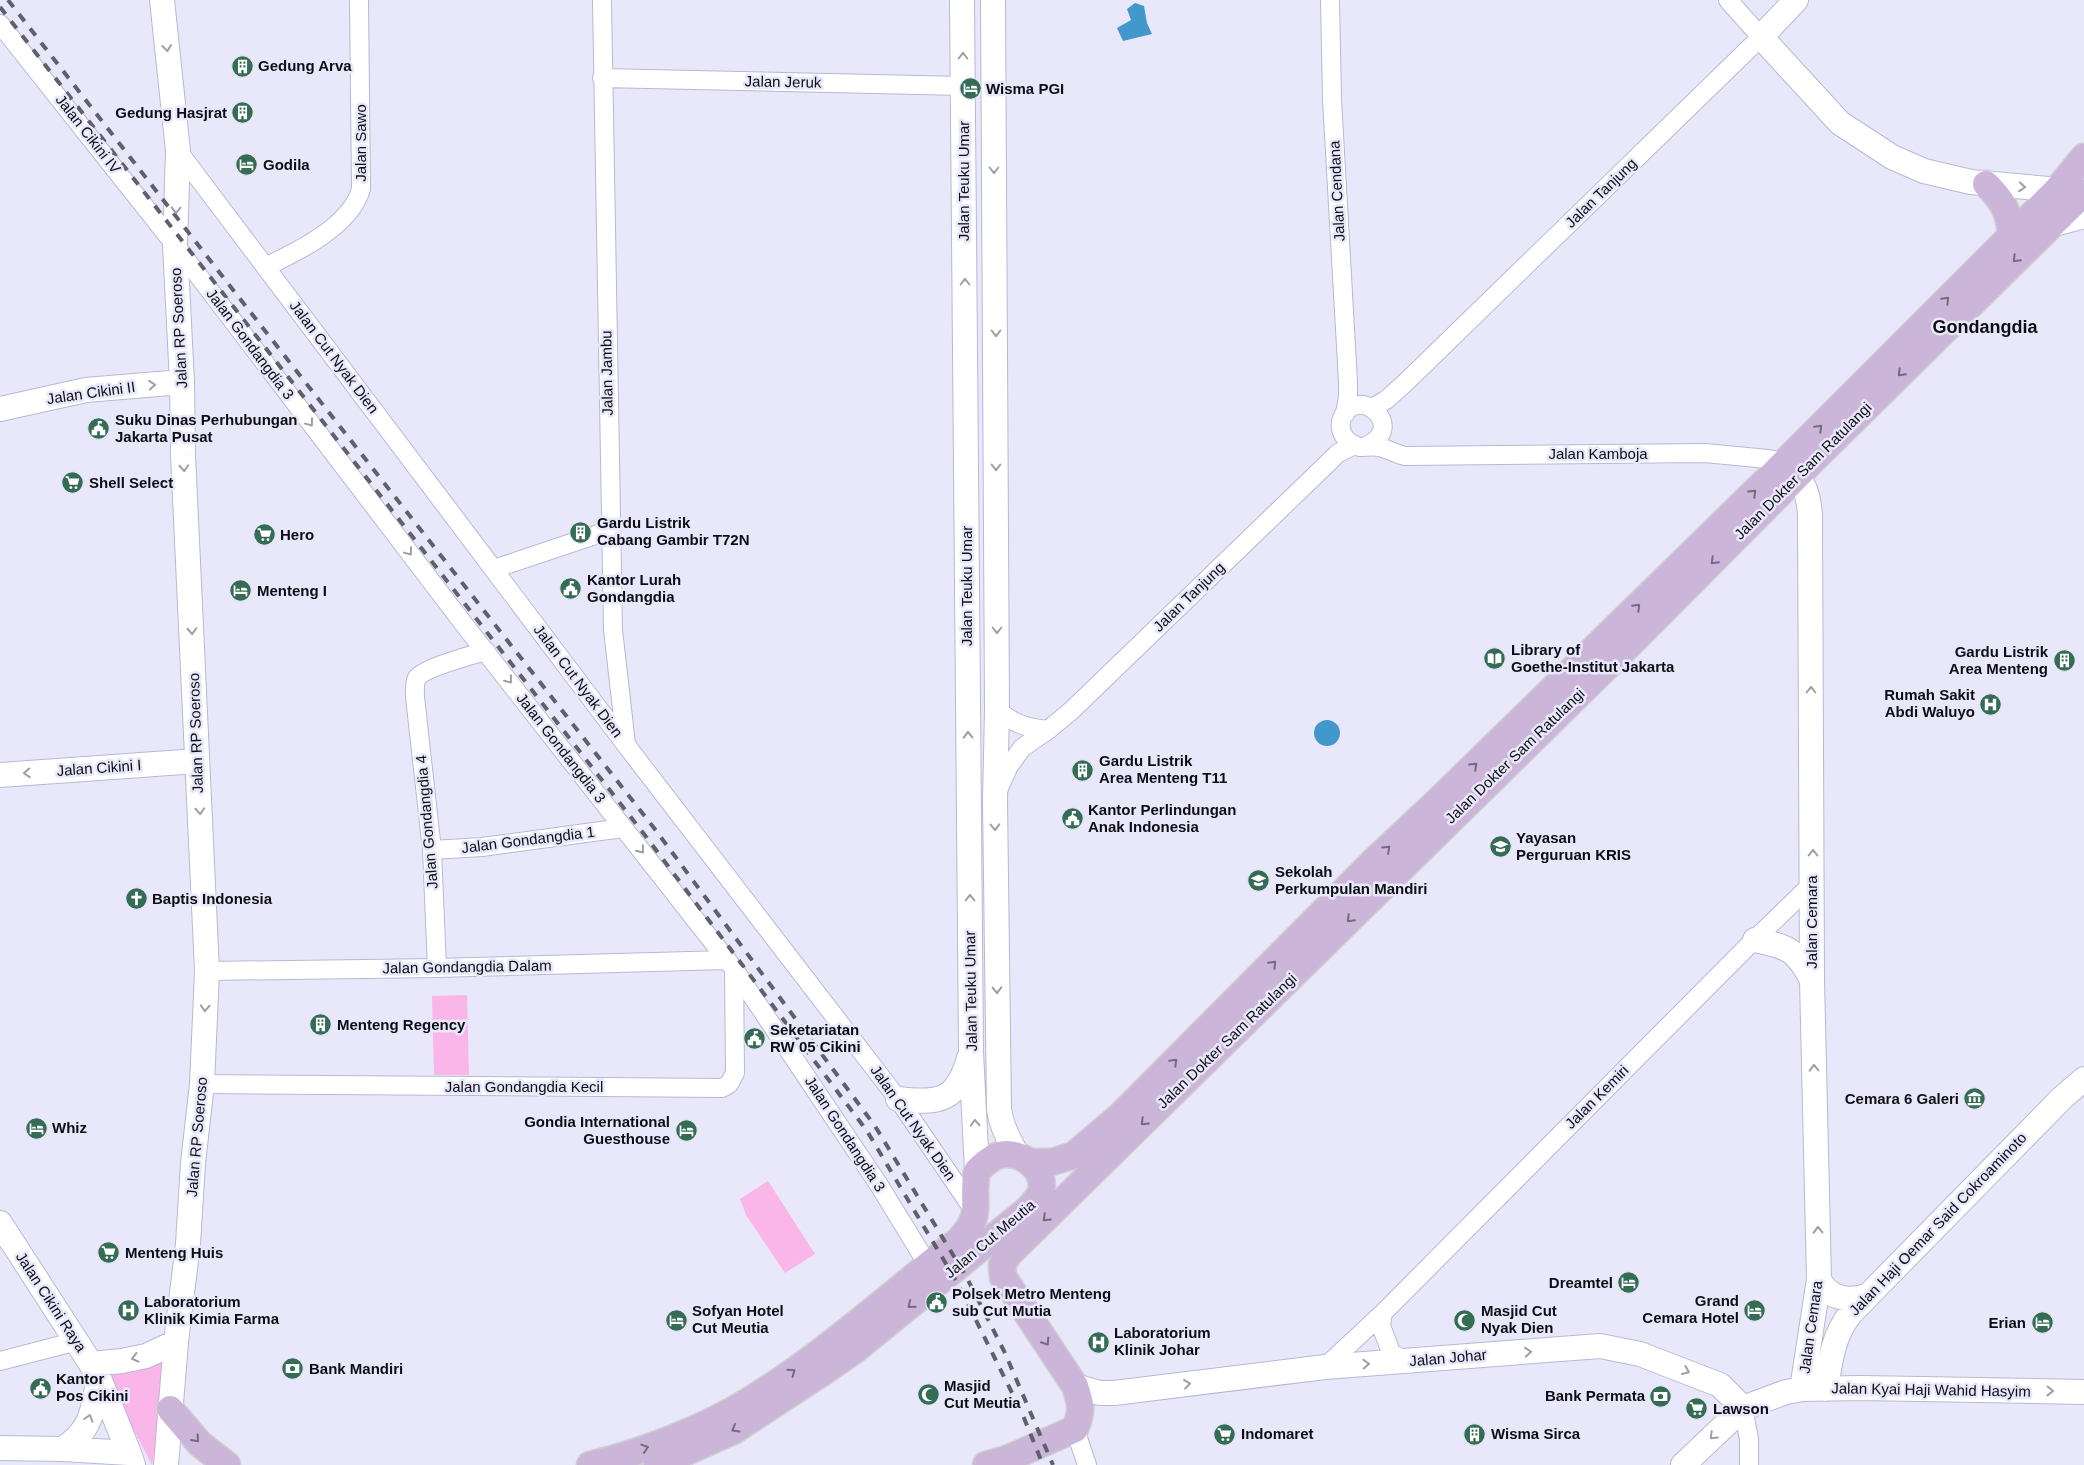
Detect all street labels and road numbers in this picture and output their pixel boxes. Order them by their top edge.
street label: Jalan Jeruk [745,72,822,91]
street label: Jalan Cikini IV [52,91,124,176]
street label: Jalan Sawo [352,104,369,182]
street label: Jalan Teuku Umar [955,121,972,241]
street label: Jalan Cendana [1325,140,1348,242]
street label: Jalan Tanjung [1562,154,1640,231]
street label: Jalan RP Soeroso [167,267,190,389]
street label: Jalan Gondangdia 3 [203,285,298,402]
street label: Jalan Cut Nyak Dien [286,297,382,416]
street label: Jalan Jambu [597,330,616,416]
street label: Jalan Cikini II [46,378,136,407]
street label: Jalan Dokter Sam Ratulangi [1731,399,1875,543]
street label: Jalan Kamboja [1548,445,1648,462]
street label: Jalan Teuku Umar [958,526,975,646]
street label: Jalan Tanjung [1150,558,1228,635]
street label: Jalan Cut Nyak Dien [530,621,626,740]
street label: Jalan RP Soeroso [185,672,206,794]
street label: Jalan Dokter Sam Ratulangi [1442,685,1588,827]
street label: Jalan Gondangdia 3 [513,690,609,806]
street label: Jalan Gondangdia 4 [412,754,441,890]
street label: Jalan Cikini I [56,756,142,779]
street label: Jalan Gondangdia 1 [460,823,596,856]
street label: Jalan Cemara [1803,875,1820,969]
street label: Jalan Teuku Umar [961,931,980,1051]
street label: Jalan Gondangdia Dalam [382,957,552,976]
street label: Jalan Dokter Sam Ratulangi [1154,970,1300,1112]
street label: Jalan Kemiri [1561,1061,1632,1132]
street label: Jalan Cut Nyak Dien [867,1062,960,1184]
street label: Jalan Gondangdia 3 [802,1073,889,1195]
street label: Jalan RP Soeroso [183,1076,210,1198]
street label: Jalan Gondangdia Kecil [445,1078,603,1095]
street label: Jalan Haji Oemar Said Cokroaminoto [1846,1129,2030,1319]
street label: Jalan Cut Meutia [941,1196,1039,1281]
street label: Jalan Cikini Raya [13,1249,90,1356]
street label: Jalan Cemara [1796,1279,1826,1374]
street label: Jalan Johar [1409,1346,1487,1369]
street label: Jalan Kyai Haji Wahid Hasyim [1831,1379,2031,1400]

